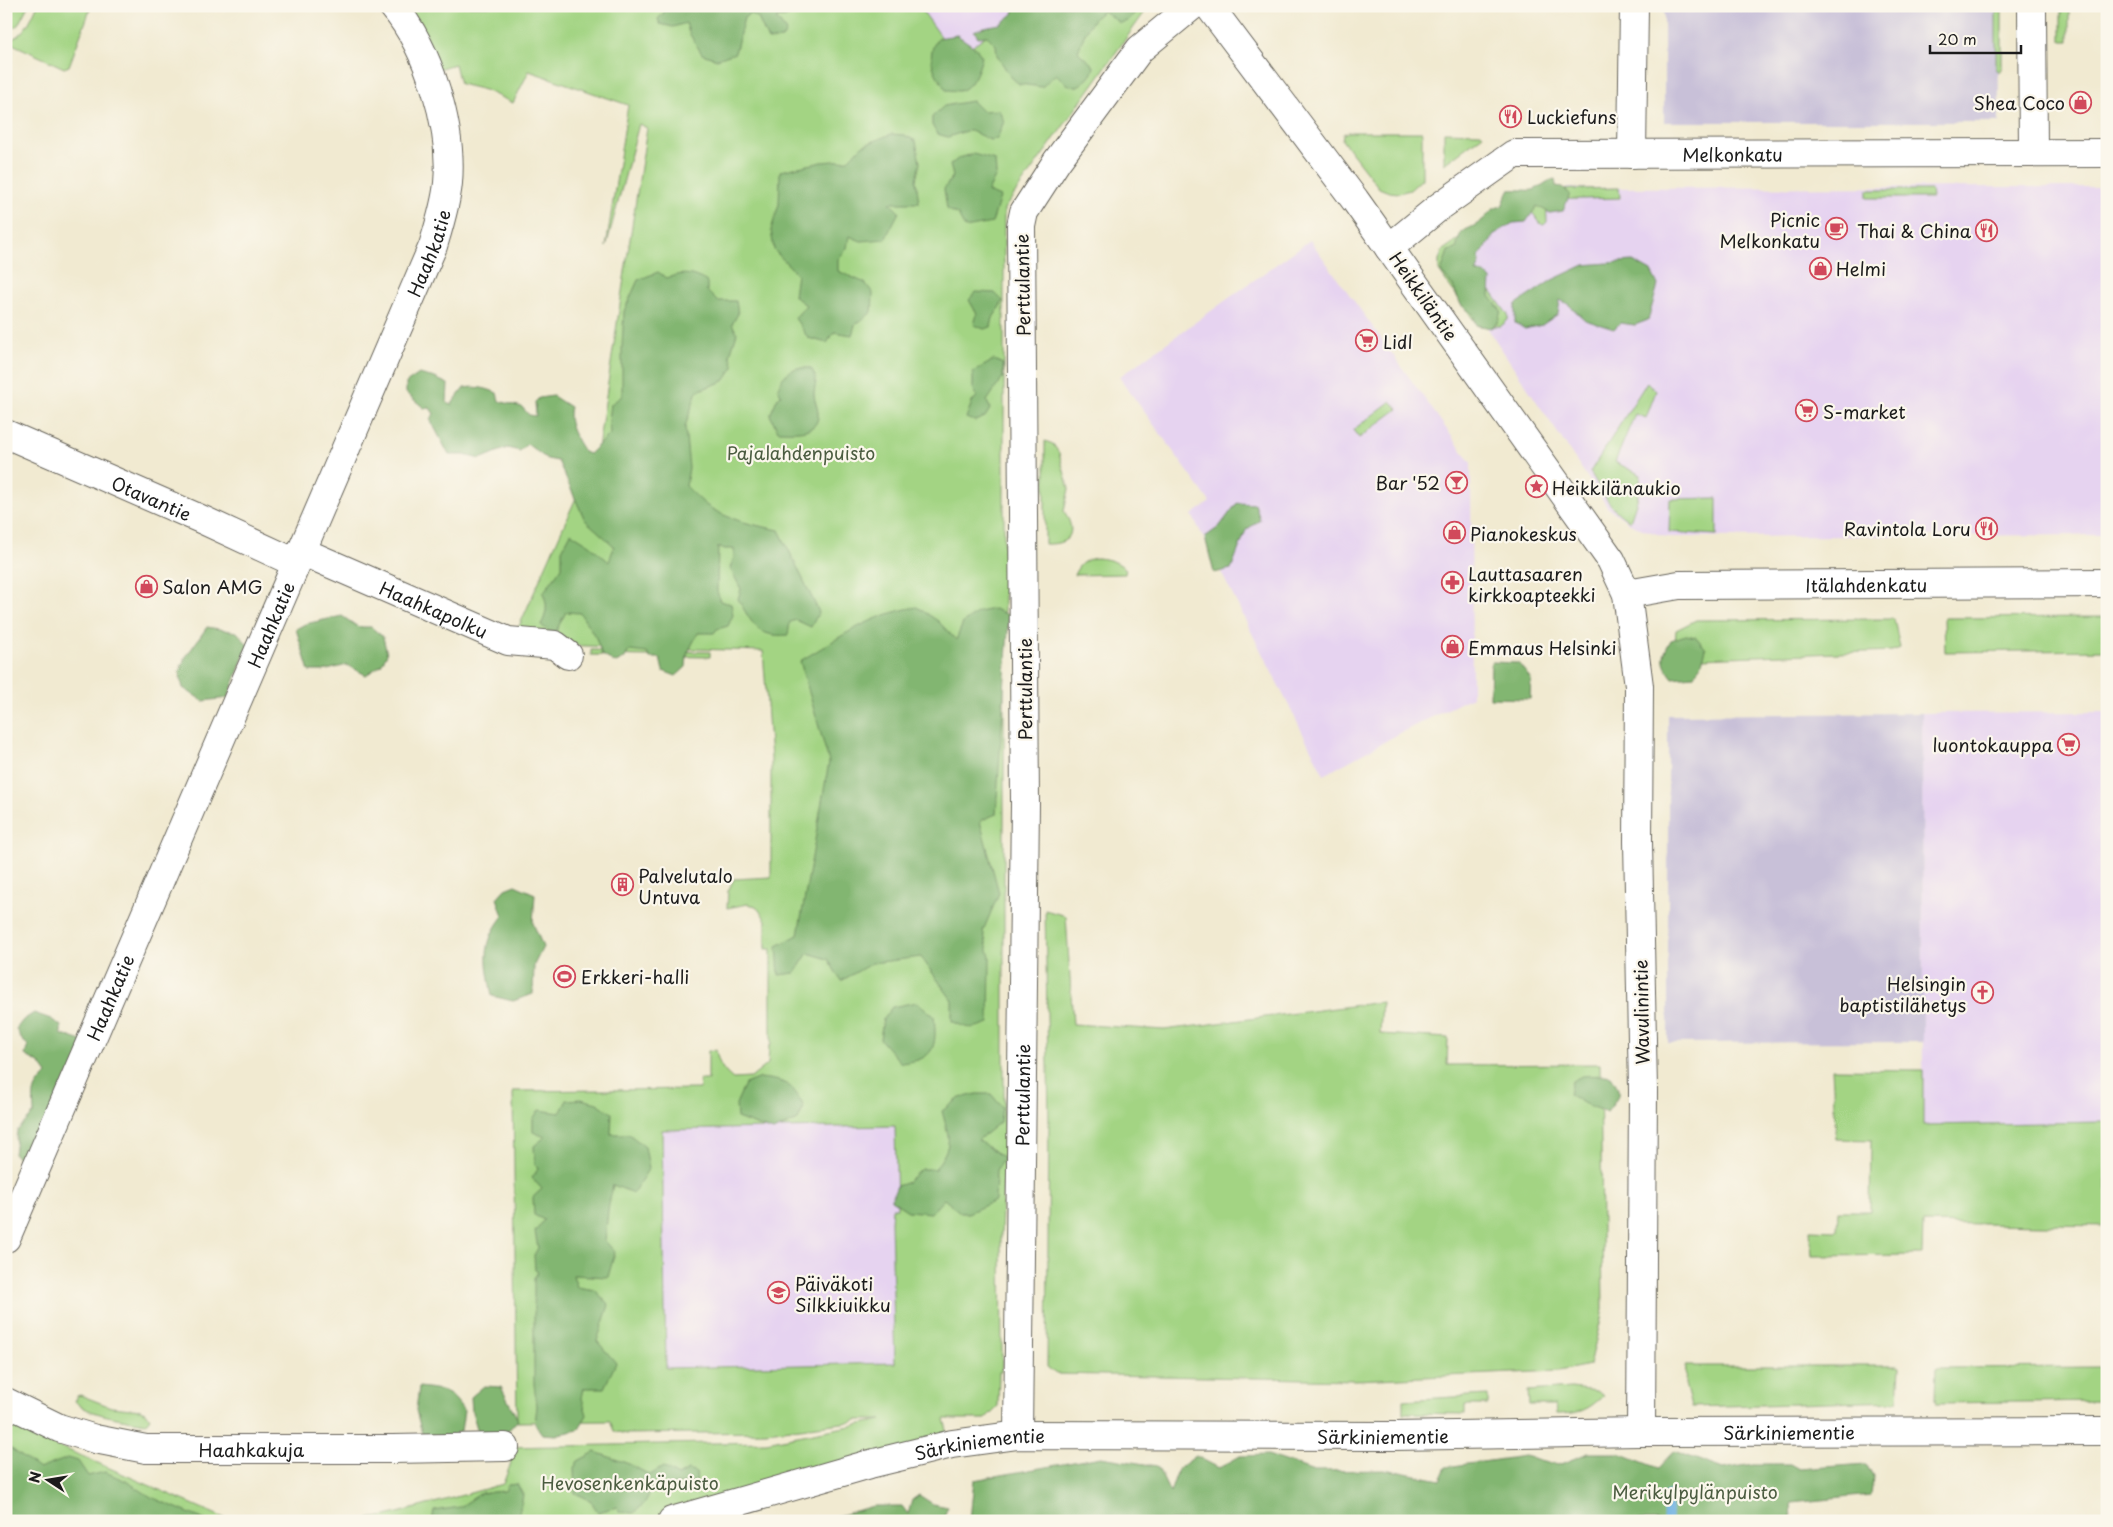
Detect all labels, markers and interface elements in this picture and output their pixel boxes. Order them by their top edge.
scale bar [1930,22,2022,54]
text: 20 m [1938,27,1977,50]
place label: Shea Coco [1974,89,2065,116]
shop icon: Shea Coco [2069,90,2093,114]
place label: Luckiefuns [1527,103,1616,130]
restaurant icon: Luckiefuns [1499,104,1523,128]
street label: Melkonkatu [1682,140,1783,167]
street label: Haahkatie [399,206,456,301]
place label: Picnic Melkonkatu [1720,206,1820,254]
cafe icon: Picnic Melkonkatu [1824,217,1848,241]
place label: Thai & China [1857,217,1972,244]
restaurant icon: Thai & China [1975,218,1999,242]
street label: Perttulantie [1008,234,1036,336]
street label: Heikkiläntie [1383,246,1465,346]
place label: Helmi [1836,255,1886,282]
shop icon: Helmi [1808,256,1832,280]
place label: Lidl [1383,328,1413,355]
supermarket icon: Lidl [1355,329,1379,353]
place label: S-market [1823,398,1906,425]
supermarket icon: S-market [1795,399,1819,423]
park label: Pajalahdenpuisto [727,439,875,466]
street label: Otavantie [108,468,196,527]
place label: Bar '52 [1376,469,1440,496]
bar icon: Bar '52 [1444,470,1468,494]
place label: Heikkilänaukio [1552,474,1681,501]
place icon: Heikkilänaukio [1524,475,1548,499]
place label: Ravintola Loru [1843,515,1971,542]
restaurant icon: Ravintola Loru [1975,516,1999,540]
place label: Pianokeskus [1470,520,1577,547]
shop icon: Pianokeskus [1442,521,1466,545]
place label: Lauttasaaren kirkkoapteekki [1468,560,1596,608]
street label: Itälahdenkatu [1805,570,1927,598]
pharmacy icon: Lauttasaaren kirkkoapteekki [1440,571,1464,595]
place label: Salon AMG [162,573,262,600]
street label: Haahkapolku [376,573,492,644]
shop icon: Salon AMG [134,574,158,598]
street label: Haahkatie [240,577,301,672]
place label: Emmaus Helsinki [1468,634,1617,661]
shop icon: Emmaus Helsinki [1440,635,1464,659]
street label: Perttulantie [1011,638,1038,740]
place label: luontokauppa [1933,731,2054,758]
supermarket icon: luontokauppa [2057,732,2081,756]
place label: Palvelutalo Untuva [638,862,733,910]
building icon: Palvelutalo Untuva [610,873,634,897]
street label: Haahkatie [79,950,140,1045]
street label: Wavulinintie [1627,959,1655,1065]
place label: Erkkeri-halli [581,963,689,990]
sports icon: Erkkeri-halli [553,964,577,988]
place label: Helsingin baptistilähetys [1840,970,1966,1018]
church icon: Helsingin baptistilähetys [1970,981,1994,1005]
street label: Perttulantie [1008,1044,1036,1146]
place label: Päiväkoti Silkkiuikku [795,1270,891,1318]
school or university icon: Päiväkoti Silkkiuikku [767,1281,791,1305]
street label: Särkiniementie [1723,1418,1855,1445]
street label: Särkiniementie [912,1421,1045,1466]
street label: Särkiniementie [1317,1422,1449,1450]
street label: Haahkakuja [199,1436,305,1463]
north arrow [22,1454,72,1504]
park label: Hevosenkenkäpuisto [541,1469,719,1496]
text: N [23,1470,46,1485]
park label: Merikylpylänpuisto [1612,1478,1778,1505]

